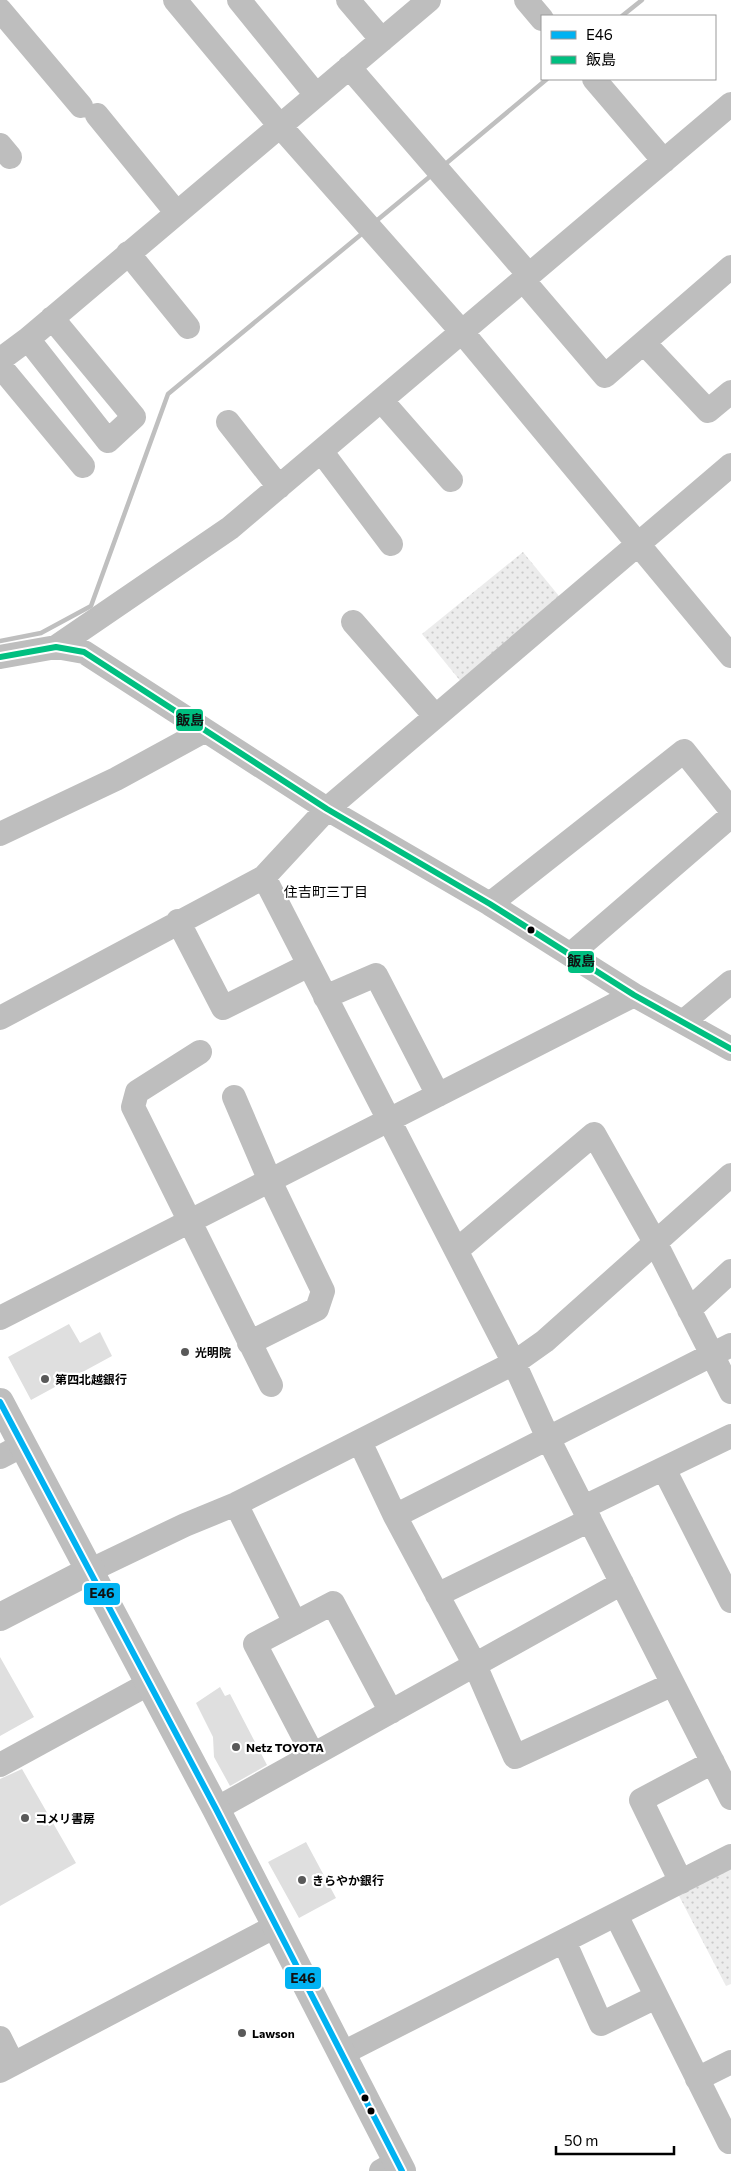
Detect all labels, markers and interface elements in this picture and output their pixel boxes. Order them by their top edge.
legend [541,15,716,80]
text: E46 [586,25,613,43]
text: 飯島 [586,50,616,68]
line badge: 飯島 [175,708,204,732]
text: 飯島 [176,711,204,728]
district label: 住吉町三丁目 [284,883,368,900]
unlabelled marker [526,925,536,935]
line badge: 飯島 [567,950,595,974]
text: 飯島 [567,952,595,969]
place label: 光明院 [195,1345,231,1359]
marker: 光明院 [179,1346,191,1358]
place label: 第四北越銀行 [55,1372,127,1386]
marker: 第四北越銀行 [39,1373,51,1385]
line badge: E46 [83,1582,121,1606]
text: E46 [89,1584,115,1601]
place label: Netz TOYOTA [246,1740,324,1754]
marker: Netz TOYOTA [230,1741,242,1753]
place label: コメリ書房 [35,1811,95,1825]
marker: コメリ書房 [19,1812,31,1824]
place label: きらやか銀行 [312,1873,384,1887]
marker: きらやか銀行 [296,1874,308,1886]
line badge: E46 [284,1966,322,1990]
text: E46 [290,1969,316,1986]
place label: Lawson [252,2026,295,2040]
marker: Lawson [236,2027,248,2039]
unlabelled marker [360,2093,370,2103]
unlabelled marker [366,2106,376,2116]
scale bar [556,2124,674,2156]
text: 50 m [564,2131,598,2149]

